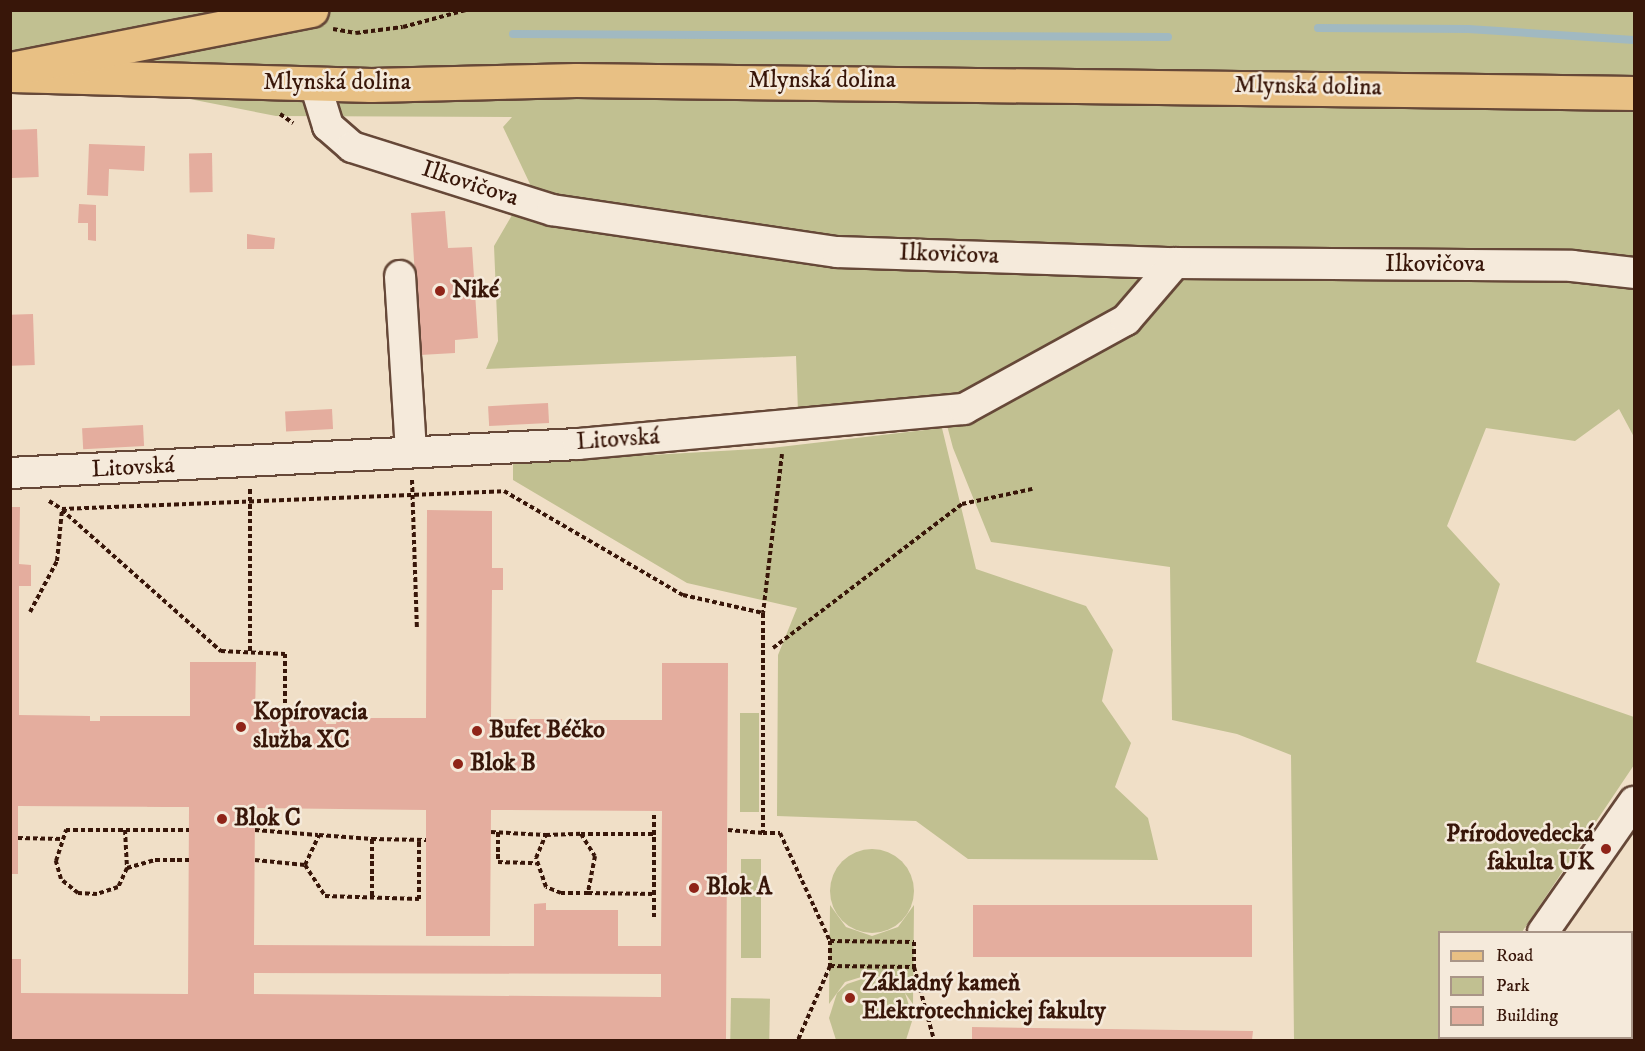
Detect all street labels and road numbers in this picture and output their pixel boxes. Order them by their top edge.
street label: Mlynská dolina [748,67,896,95]
street label: Mlynská dolina [263,69,411,97]
street label: Mlynská dolina [1234,71,1382,103]
street label: Ilkovičova [418,155,522,213]
street label: Ilkovičova [899,239,999,271]
street label: Ilkovičova [1385,251,1485,279]
street label: Litovská [575,423,661,457]
street label: Litovská [91,451,175,485]

